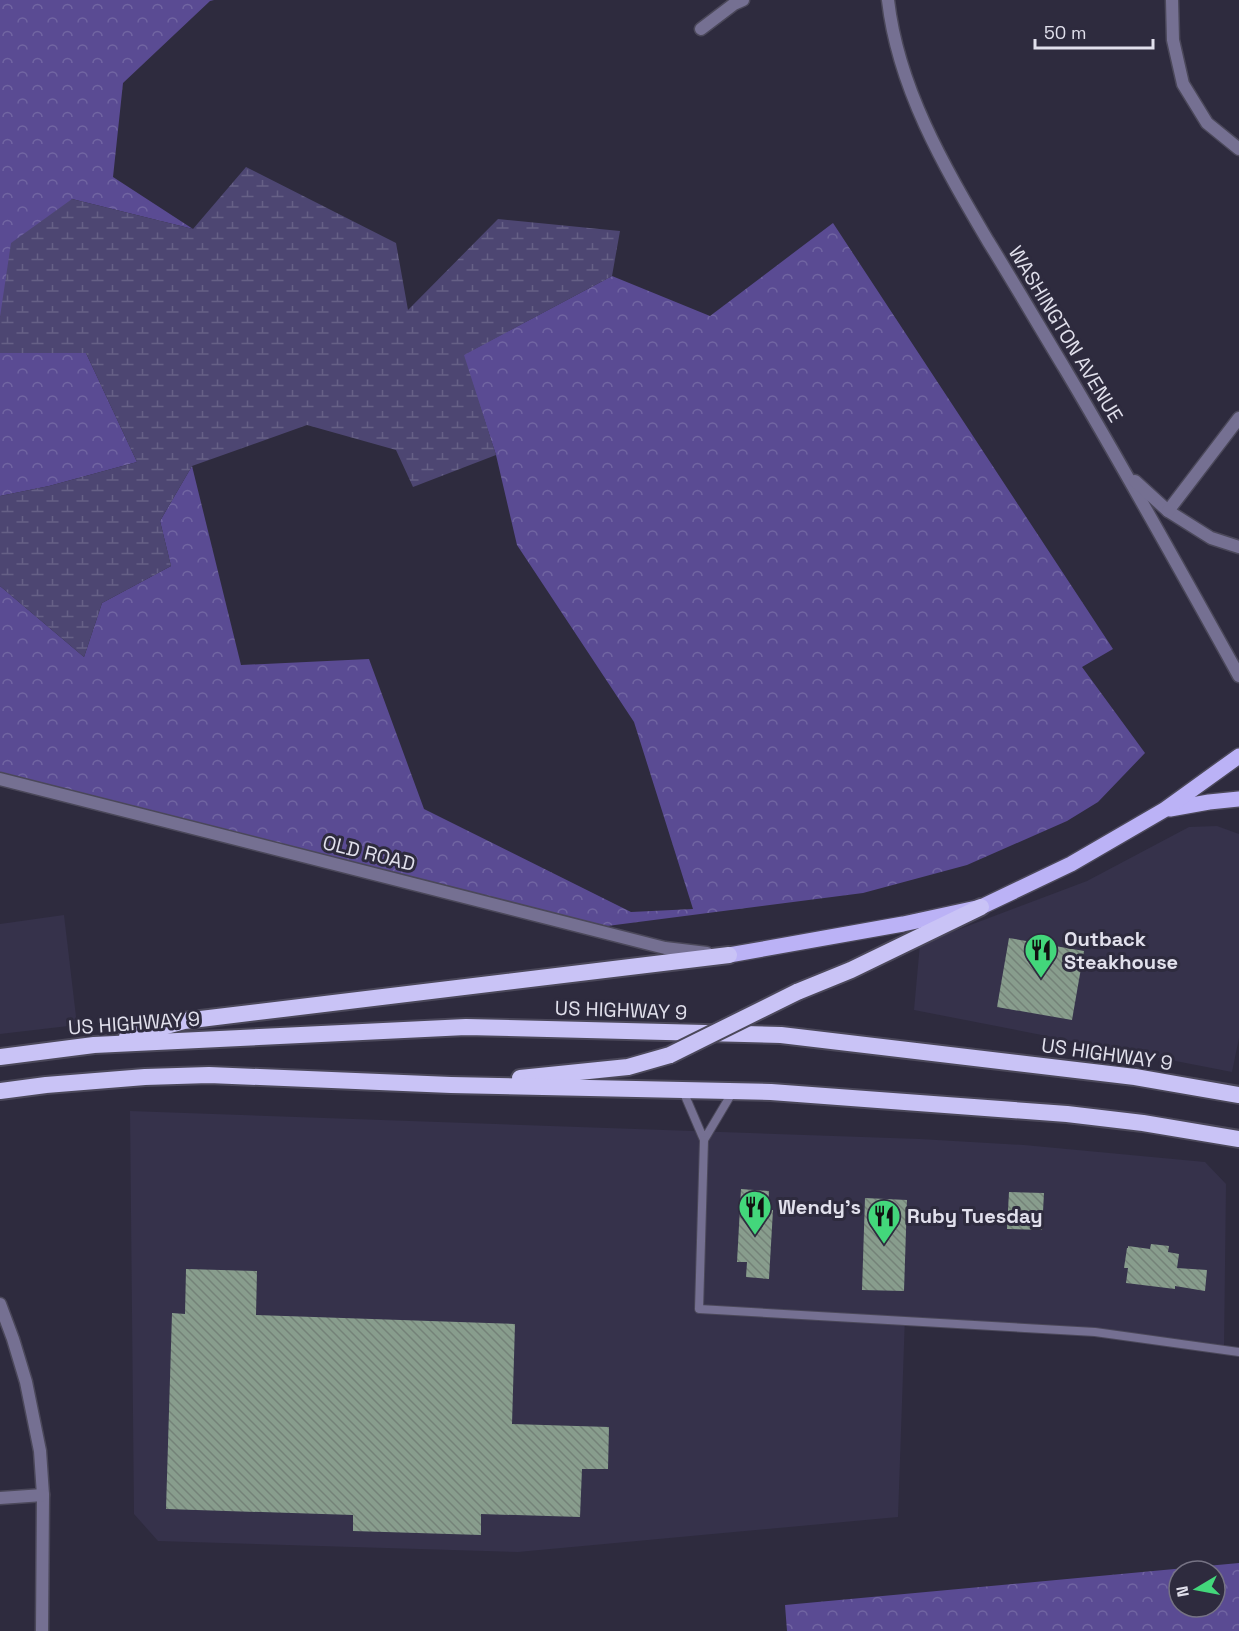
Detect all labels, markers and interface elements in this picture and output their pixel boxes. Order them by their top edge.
scale bar [1035,12,1154,50]
text: 50 m [1044,21,1086,44]
street label: WASHINGTON AVENUE [1003,241,1129,427]
street label: OLD ROAD [320,829,418,877]
place label: Outback Steakhouse [1064,926,1178,975]
restaurant icon: Outback Steakhouse [1023,932,1059,979]
street label: US HIGHWAY 9 [554,995,688,1025]
street label: US HIGHWAY 9 [67,1005,201,1041]
street label: US HIGHWAY 9 [1040,1032,1174,1076]
restaurant icon: Wendy's [737,1189,773,1236]
place label: Wendy's [778,1194,861,1220]
restaurant icon: Ruby Tuesday [866,1198,902,1245]
place label: Ruby Tuesday [907,1203,1043,1229]
north arrow [1167,1559,1227,1619]
text: N [1171,1584,1194,1599]

